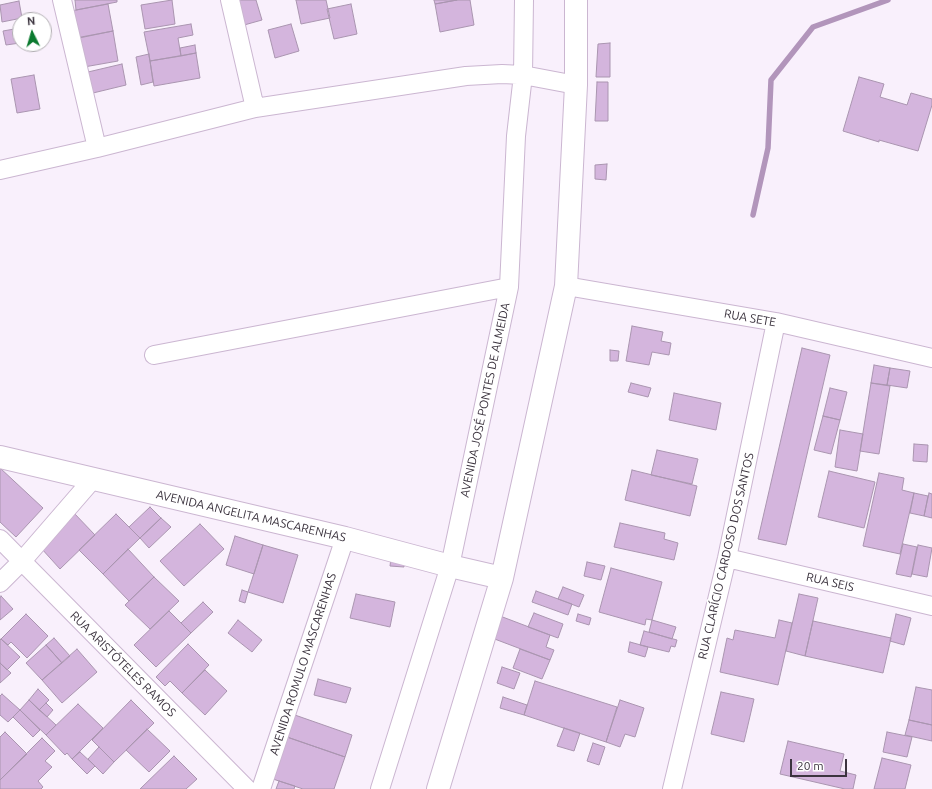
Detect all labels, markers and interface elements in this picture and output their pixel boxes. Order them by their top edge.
north arrow [12,12,52,52]
text: N [26,15,36,27]
street label: AVENIDA JOSÉ PONTES DE ALMEIDA [457,301,513,499]
street label: RUA SETE [723,306,777,330]
street label: RUA CLARÍCIO CARDOSO DOS SANTOS [695,451,757,661]
street label: AVENIDA ANGELITA MASCARENHAS [155,487,347,545]
street label: RUA SEIS [805,570,855,594]
street label: AVENIDA ROMULO MASCARENHAS [267,571,339,757]
street label: RUA ARISTÓTELES RAMOS [67,608,179,720]
scale bar [792,751,849,777]
text: 20 m [797,759,824,772]

